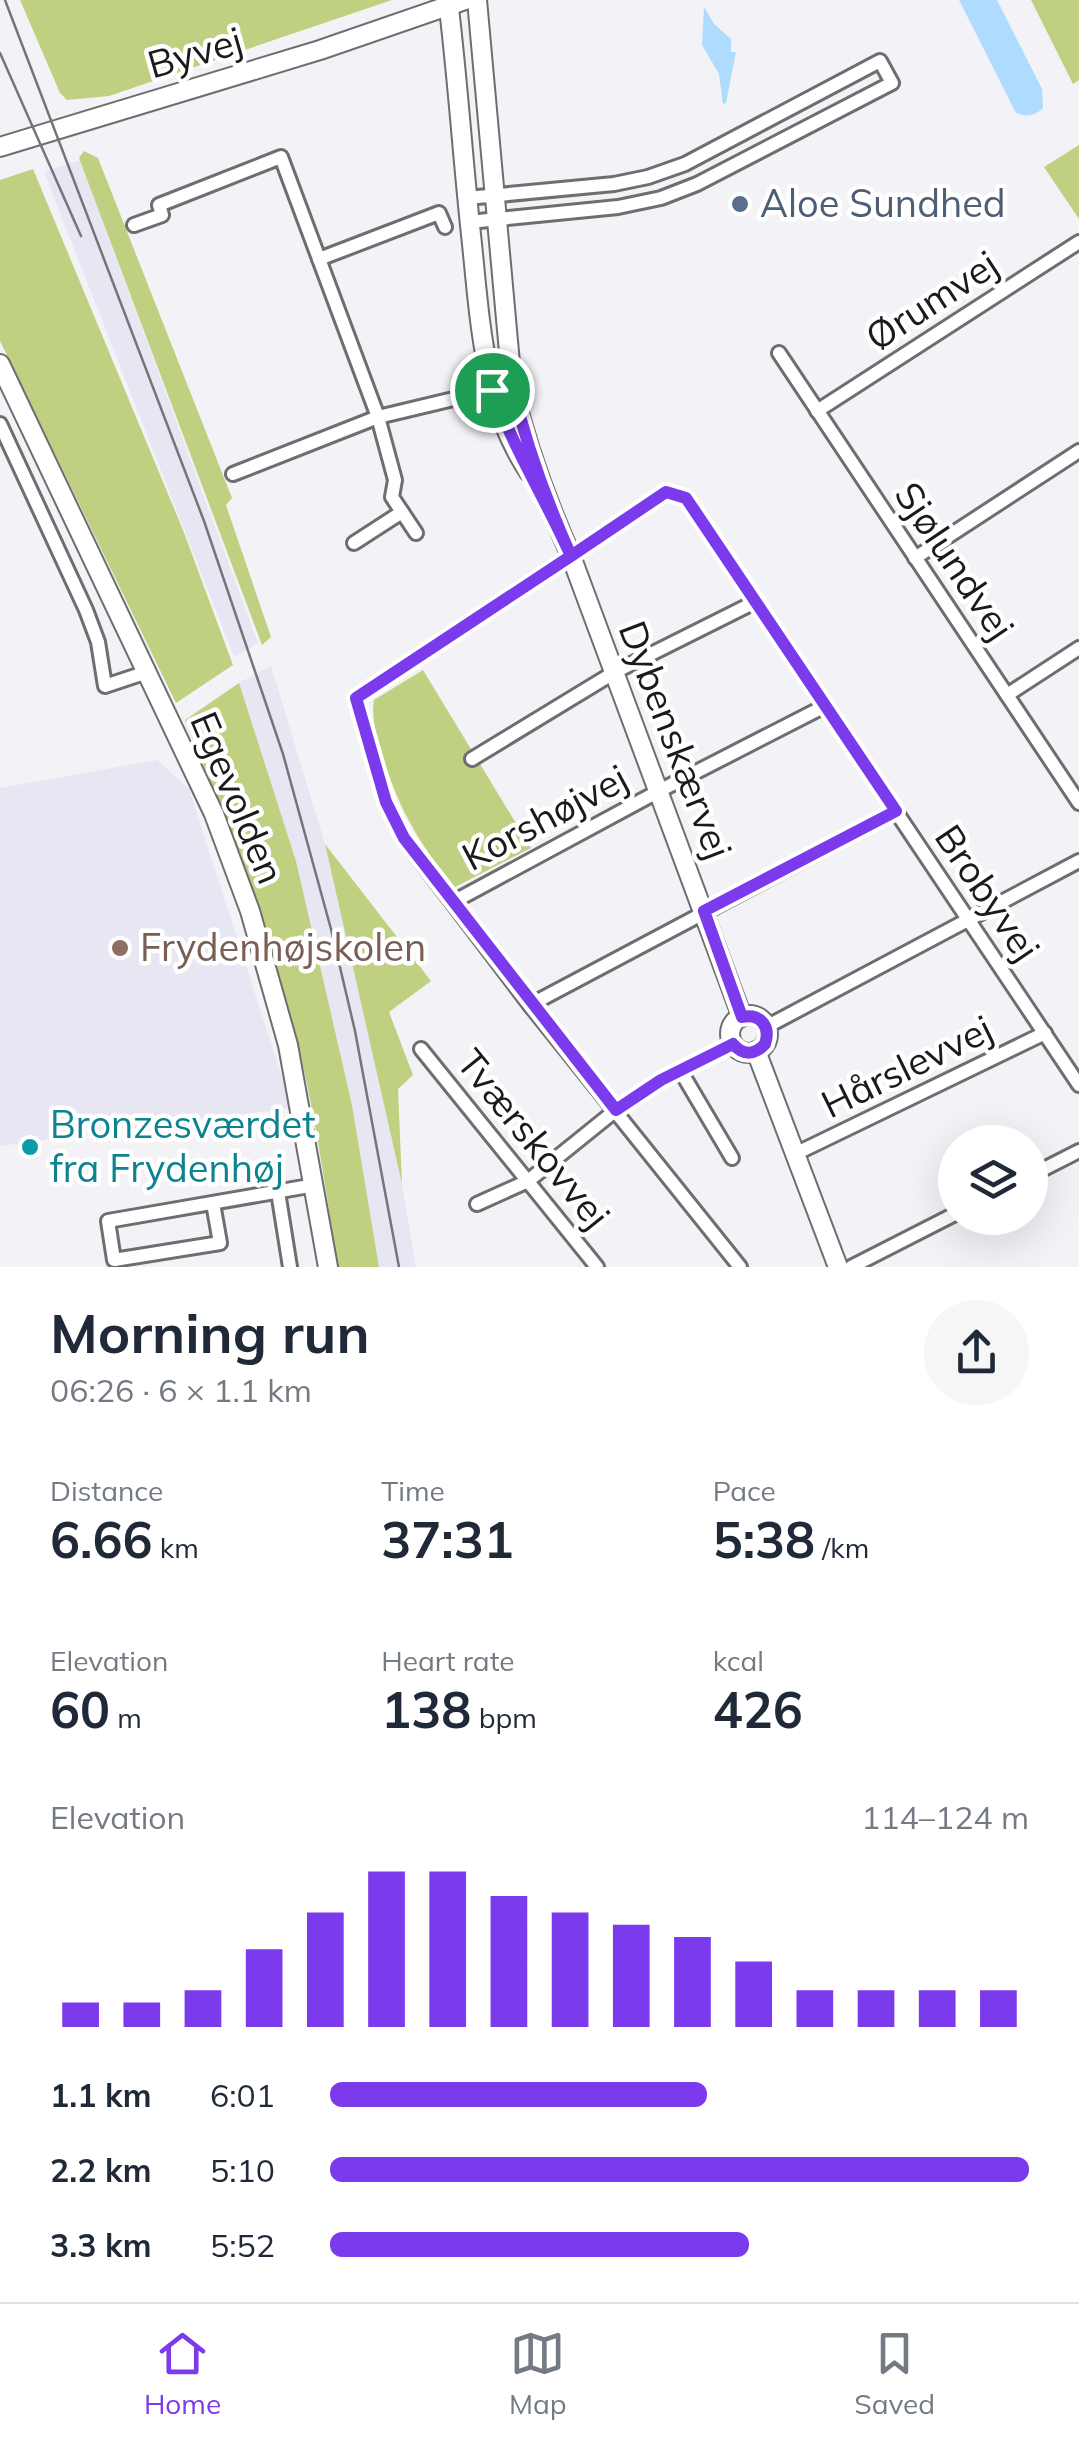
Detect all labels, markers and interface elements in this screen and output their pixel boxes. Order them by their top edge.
street label: Byvej [142,16,248,88]
place label: Aloe Sundhed [760,179,1006,227]
marker: Aloe Sundhed [729,193,751,215]
street label: Ørumvej [856,240,1007,361]
pin [450,348,535,433]
icon: arrive [465,363,520,418]
street label: Sjølundvej [885,472,1025,649]
street label: Dybenskærvej [609,614,743,865]
street label: Egevolden [180,705,296,891]
street label: Korshøjvej [454,754,635,881]
street label: Brobyvej [925,815,1051,970]
place label: Frydenhøjskolen [140,923,426,971]
marker: Frydenhøjskolen [109,937,131,959]
street label: Hårslevvej [813,1004,1000,1128]
street label: Tværskovvej [447,1039,621,1238]
place label: Bronzesværdet fra Frydenhøj [50,1100,315,1192]
map controls [938,1125,1048,1235]
button: layers [938,1125,1048,1235]
marker: Bronzesværdet fra Frydenhøj [19,1136,41,1158]
text: Morning run [50,1298,370,1367]
button: share [924,1300,1029,1405]
text: 06:26 · 6 × 1.1 km [50,1370,312,1410]
text: Distance [50,1473,163,1508]
text: Time [381,1473,445,1508]
text: Pace [713,1473,776,1508]
text: 6.66 [50,1508,152,1571]
text: 37:31 [381,1508,514,1571]
text: 5:38 [713,1508,815,1571]
text: km [152,1530,199,1565]
text: /km [815,1530,869,1565]
text: Elevation [50,1643,168,1678]
text: Heart rate [381,1643,515,1678]
text: kcal [713,1643,764,1678]
text: 60 [50,1678,110,1741]
text: 138 [381,1678,471,1741]
text: 426 [713,1678,803,1741]
text: m [110,1700,142,1735]
text: bpm [471,1700,537,1735]
text: Elevation [50,1797,185,1837]
text: 114–124 m [861,1797,1029,1837]
text: 1.1 km [50,2075,152,2115]
text: 6:01 [210,2075,275,2115]
text: 2.2 km [50,2150,152,2190]
text: 5:10 [210,2150,275,2190]
text: 3.3 km [50,2225,152,2265]
text: 5:52 [210,2225,275,2265]
tab: Home [144,2326,221,2421]
tab: Map [509,2326,567,2421]
tab: Saved [854,2326,935,2421]

